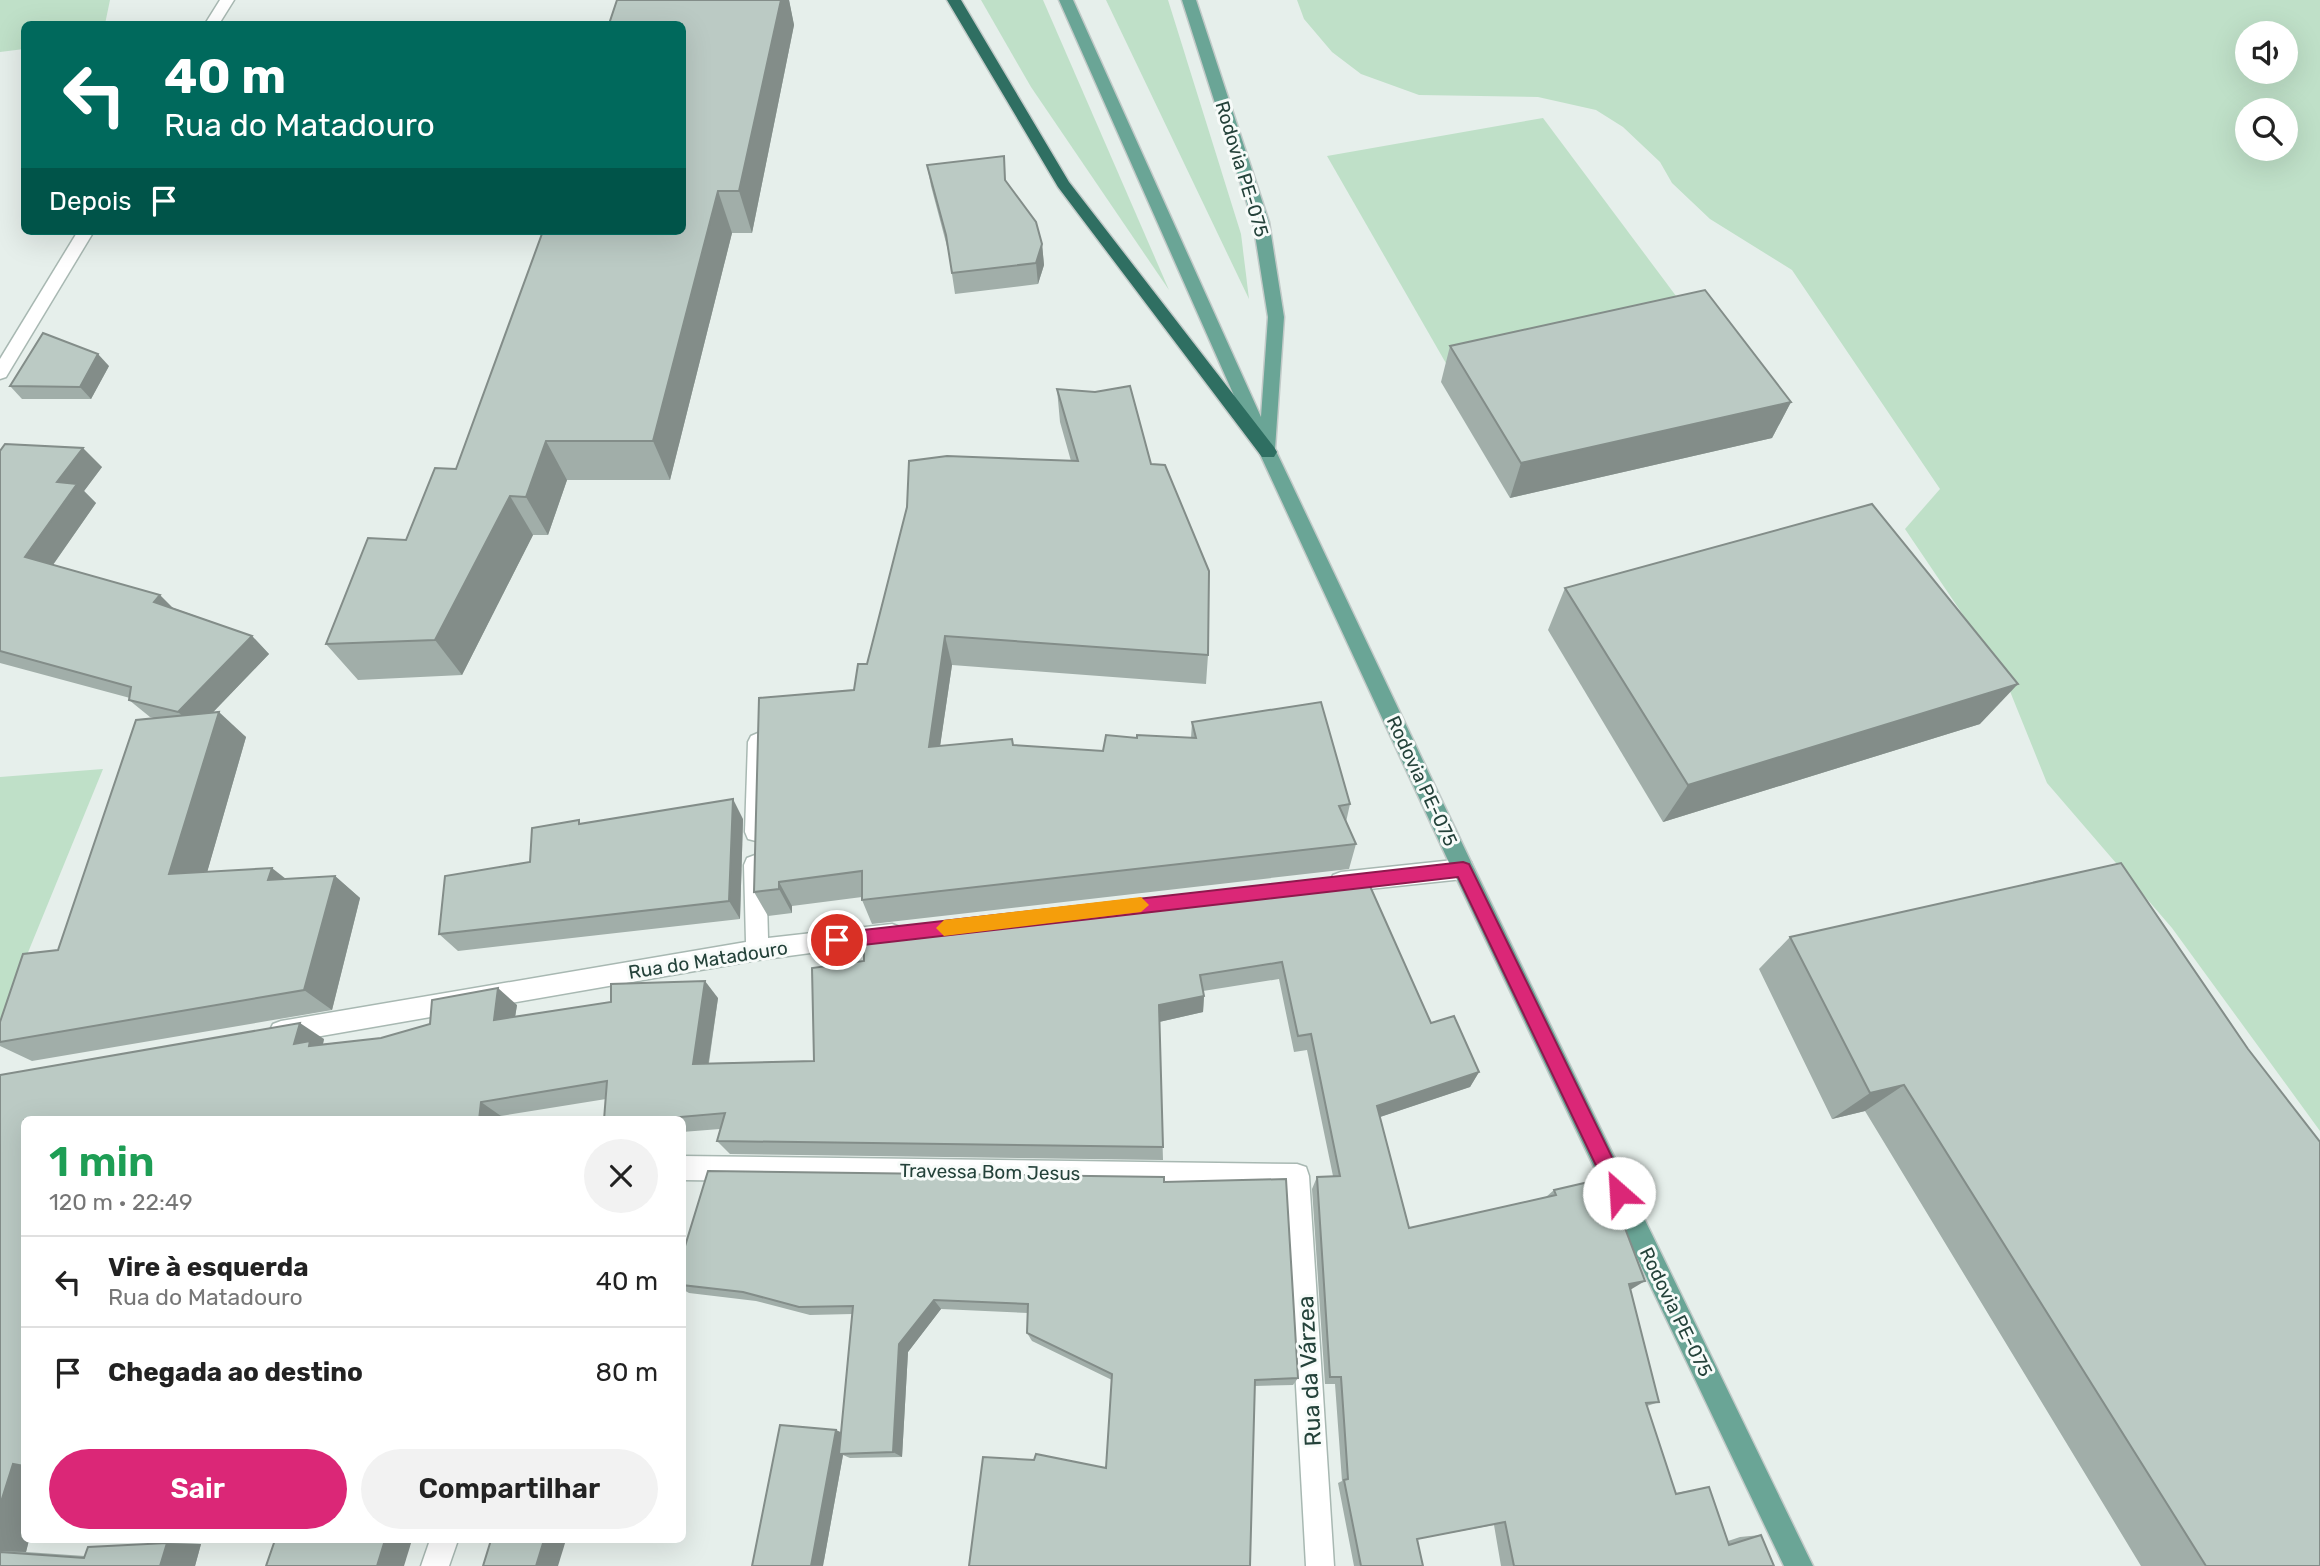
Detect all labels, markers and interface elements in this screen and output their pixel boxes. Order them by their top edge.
map controls [2235,21,2298,161]
button: sound [2235,21,2298,84]
text: 40 m [164,47,286,105]
icon: left [49,49,140,140]
street label: Rodovia PE-075 [1210,98,1274,240]
button: search [2235,98,2298,161]
text: Rua do Matadouro [164,106,435,144]
icon: arrive [145,182,183,220]
text: Depois [49,186,131,217]
street label: Rodovia PE-075 [1382,712,1462,850]
pin [807,910,867,970]
icon: arrive [818,921,856,959]
street label: Rua do Matadouro [627,936,789,984]
text: 1 min [49,1137,155,1187]
button: close [584,1139,658,1213]
position arrow [1582,1156,1656,1230]
street label: Travessa Bom Jesus [899,1159,1081,1185]
text: 120 m · 22:49 [49,1188,193,1216]
street label: Rodovia PE-075 [1635,1244,1717,1380]
text: Vire à esquerda [108,1252,309,1283]
icon: left [49,1263,87,1301]
text: 40 m [596,1266,658,1297]
text: Rua do Matadouro [108,1283,303,1311]
street label: Rua da Várzea [1291,1295,1327,1447]
icon: arrive [49,1354,87,1392]
text: Chegada ao destino [108,1357,363,1388]
text: 80 m [595,1357,658,1388]
button: Sair [49,1449,347,1529]
button: Compartilhar [361,1449,658,1529]

